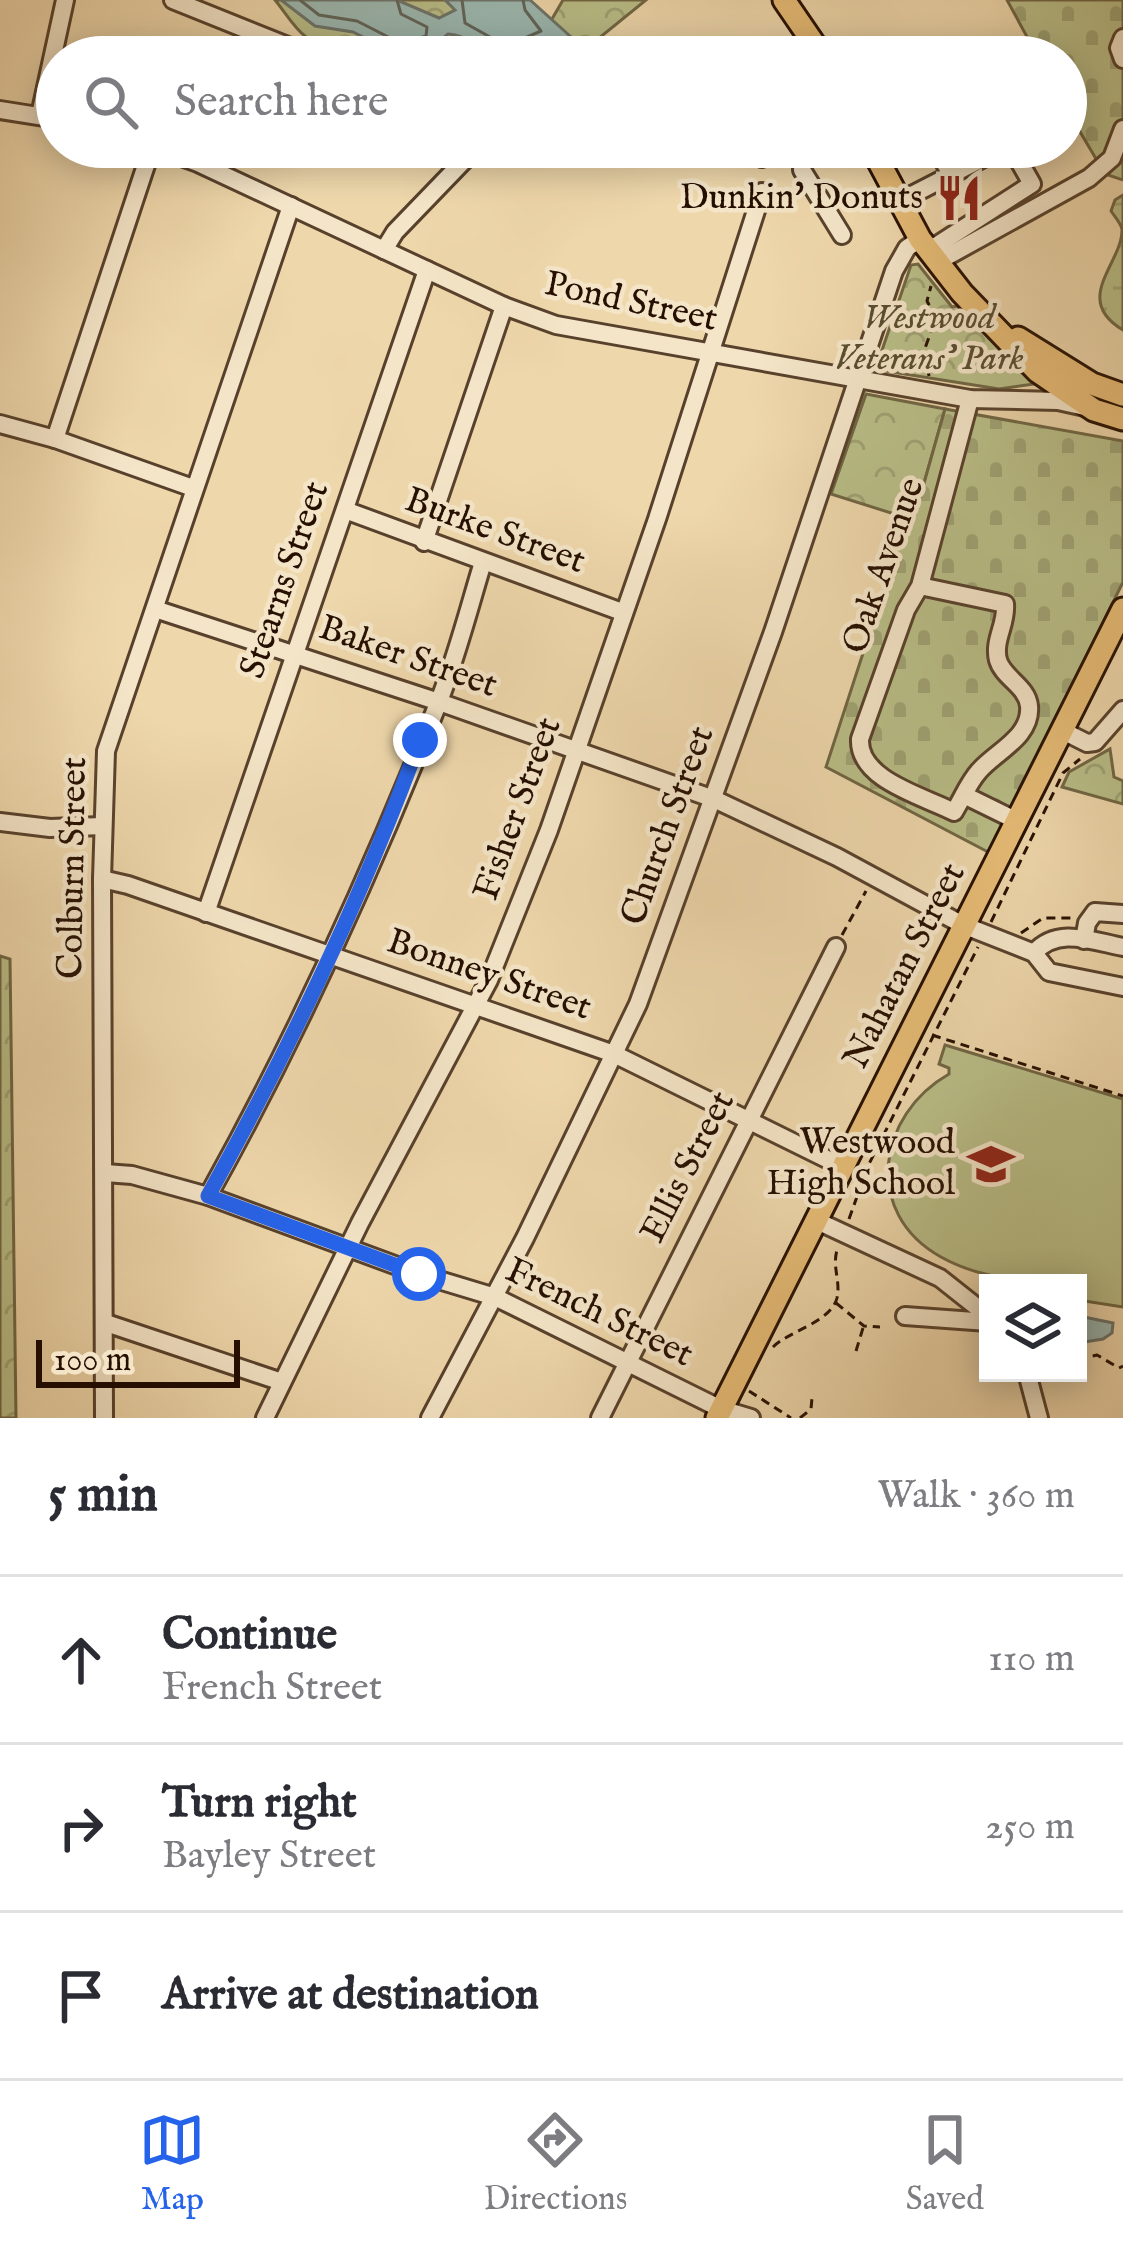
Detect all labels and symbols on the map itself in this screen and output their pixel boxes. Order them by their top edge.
restaurant icon: Dunkin' Donuts [934,173,984,223]
place label: Dunkin' Donuts [680,175,923,221]
street label: Pond Street [541,261,721,343]
park label: Westwood Veterans' Park [834,295,1024,382]
street label: Oak Avenue [833,472,935,660]
street label: Stearns Street [230,475,340,685]
street label: Burke Street [399,477,591,585]
street label: Baker Street [313,605,503,709]
street label: Fisher Street [464,711,572,907]
route end [393,713,447,767]
street label: Church Street [611,720,725,932]
street label: Colburn Street [48,756,98,980]
street label: Nahatan Street [833,855,977,1077]
street label: Bonney Street [381,919,597,1031]
street label: Ellis Street [630,1083,746,1251]
place label: Westwood High School [766,1120,956,1207]
school or university icon: Westwood High School [966,1139,1016,1189]
route start [392,1247,446,1301]
street label: French Street [498,1248,700,1378]
scale bar [36,1334,240,1387]

